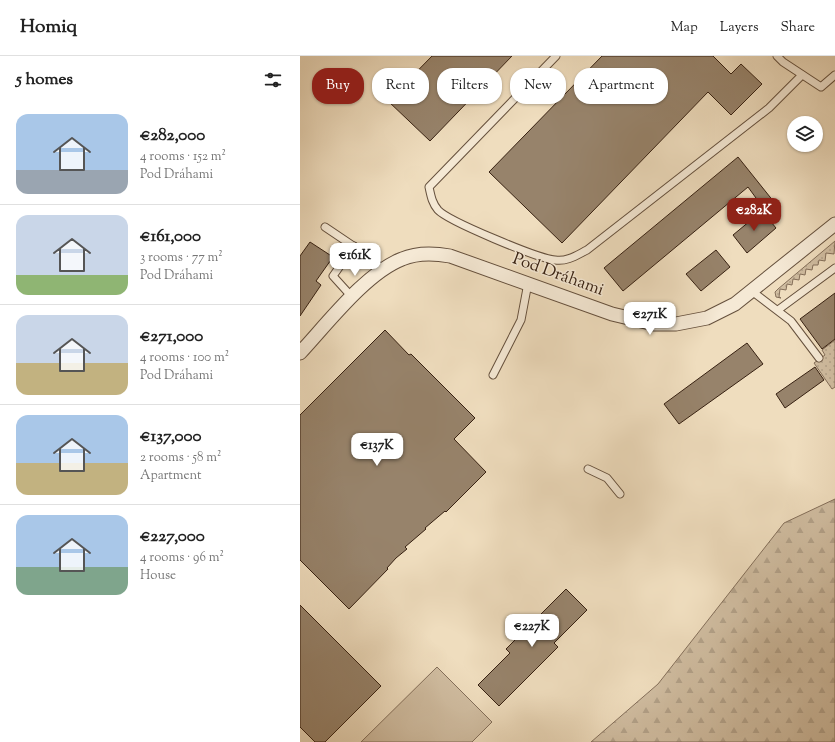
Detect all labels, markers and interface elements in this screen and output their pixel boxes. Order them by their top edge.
text: Homiq [20,14,77,41]
text: Map [671,18,698,38]
text: Layers [720,18,758,38]
text: Share [780,18,815,38]
text: 5 homes [16,68,73,92]
chip: Buy [312,68,364,104]
chip: Rent [372,68,429,104]
chip: Filters [437,68,502,104]
chip: New [510,68,566,104]
chip: Apartment [574,68,668,104]
icon: filters [262,69,284,91]
map controls [787,116,823,152]
button: layers [787,116,823,152]
text: €282,000 [140,124,205,148]
icon: home [48,130,96,178]
text: 4 rooms · 152 m² [140,148,226,166]
text: Pod Dráhami [140,166,213,184]
pin: €282K [726,198,782,232]
text: €282K [736,202,772,220]
text: €161,000 [140,225,201,249]
icon: home [48,231,96,279]
pin: €161K [327,243,383,277]
text: €161K [339,247,371,265]
street label: Pod Dráhami [509,247,607,303]
text: 3 rooms · 77 m² [140,249,223,267]
text: Pod Dráhami [140,267,213,285]
pin: €271K [622,302,678,336]
text: €271K [633,306,667,324]
text: €271,000 [140,325,203,349]
icon: home [48,331,96,379]
text: 4 rooms · 100 m² [140,349,229,367]
text: Pod Dráhami [140,367,213,385]
text: €137,000 [140,425,202,449]
icon: home [48,431,96,479]
pin: €137K [349,433,405,467]
text: €137K [360,437,394,455]
text: 2 rooms · 58 m² [140,449,221,467]
text: Apartment [140,467,201,485]
text: €227,000 [140,525,205,549]
icon: home [48,531,96,579]
text: 4 rooms · 96 m² [140,549,224,567]
text: House [140,567,176,585]
pin: €227K [504,614,560,648]
text: €227K [514,618,550,636]

